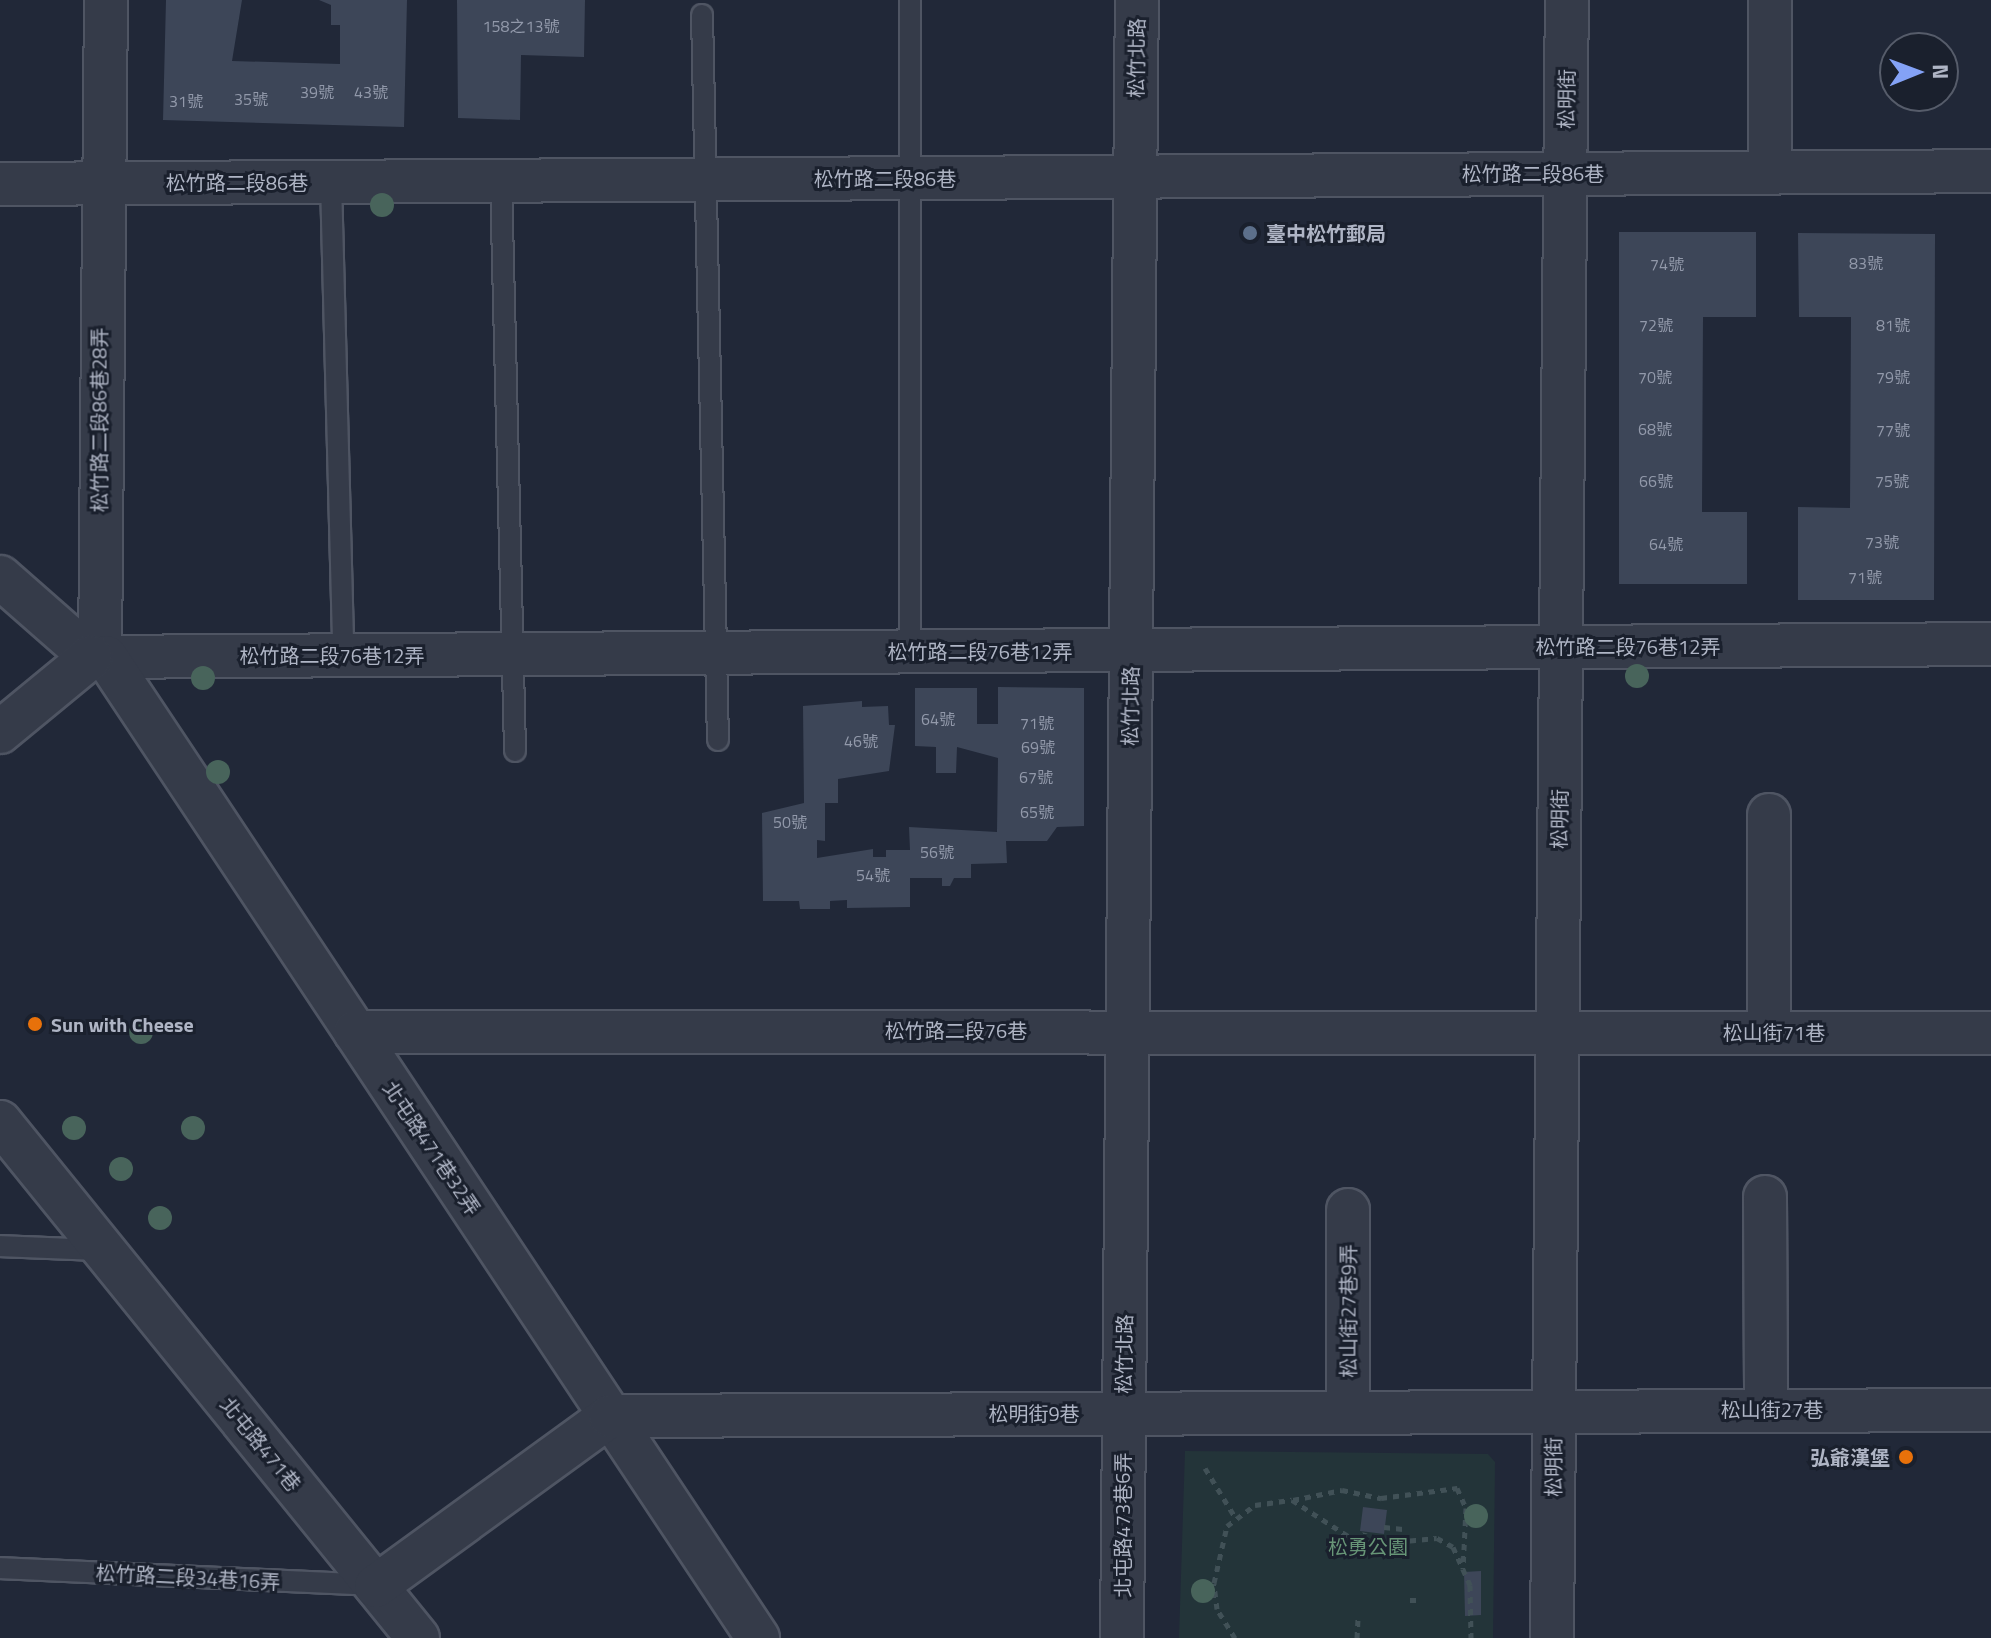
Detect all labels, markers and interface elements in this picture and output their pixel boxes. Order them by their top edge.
house number: 158之13號 [483,16,559,36]
street label: 松竹北路 [1123,18,1149,98]
north arrow [1879,32,1959,112]
text: N [1924,64,1958,80]
street label: 松明街 [1553,69,1579,129]
house number: 39號 [300,82,334,102]
house number: 43號 [354,82,388,102]
house number: 35號 [234,89,268,109]
house number: 31號 [169,91,203,111]
street label: 松竹路二段86巷 [1462,161,1604,185]
street label: 松竹路二段86巷 [814,166,956,190]
street label: 松竹路二段86巷 [166,170,308,194]
place label: 臺中松竹郵局 [1266,221,1386,245]
marker: 臺中松竹郵局 [1241,224,1259,242]
house number: 83號 [1849,253,1883,273]
house number: 74號 [1650,254,1684,274]
house number: 72號 [1639,315,1673,335]
house number: 81號 [1876,315,1910,335]
street label: 松竹路二段86巷28弄 [87,328,111,512]
house number: 70號 [1638,367,1672,387]
house number: 79號 [1876,367,1910,387]
house number: 68號 [1638,419,1672,439]
house number: 77號 [1876,420,1910,440]
house number: 66號 [1639,471,1673,491]
house number: 75號 [1875,471,1909,491]
house number: 73號 [1865,532,1899,552]
house number: 64號 [1649,534,1683,554]
house number: 71號 [1848,567,1882,587]
street label: 松竹路二段76巷12弄 [1536,634,1720,658]
street label: 松竹路二段76巷12弄 [888,639,1072,663]
street label: 松竹路二段76巷12弄 [240,643,424,667]
street label: 松竹北路 [1117,666,1143,746]
house number: 64號 [921,709,955,729]
house number: 71號 [1020,713,1054,733]
house number: 46號 [844,731,878,751]
house number: 69號 [1021,737,1055,757]
house number: 67號 [1019,767,1053,787]
street label: 松明街 [1546,789,1572,849]
house number: 65號 [1020,802,1054,822]
house number: 50號 [773,812,807,832]
house number: 56號 [920,842,954,862]
house number: 54號 [856,865,890,885]
place label: Sun with Cheese [51,1012,194,1036]
marker: Sun with Cheese [26,1015,44,1033]
street label: 松竹路二段76巷 [885,1018,1027,1042]
street label: 松山街71巷 [1723,1020,1825,1044]
street label: 北屯路471巷32弄 [378,1077,486,1219]
street label: 松山街27巷9弄 [1336,1244,1360,1378]
street label: 松竹北路 [1111,1314,1137,1394]
street label: 北屯路471巷 [216,1392,306,1496]
street label: 松山街27巷 [1721,1397,1823,1421]
street label: 松明街9巷 [988,1401,1080,1425]
street label: 松明街 [1541,1437,1565,1497]
place label: 弘爺漢堡 [1810,1445,1890,1469]
marker: 弘爺漢堡 [1897,1448,1915,1466]
street label: 北屯路473巷6弄 [1110,1453,1134,1597]
park label: 松勇公園 [1328,1534,1408,1558]
street label: 松竹路二段34巷16弄 [95,1560,281,1594]

